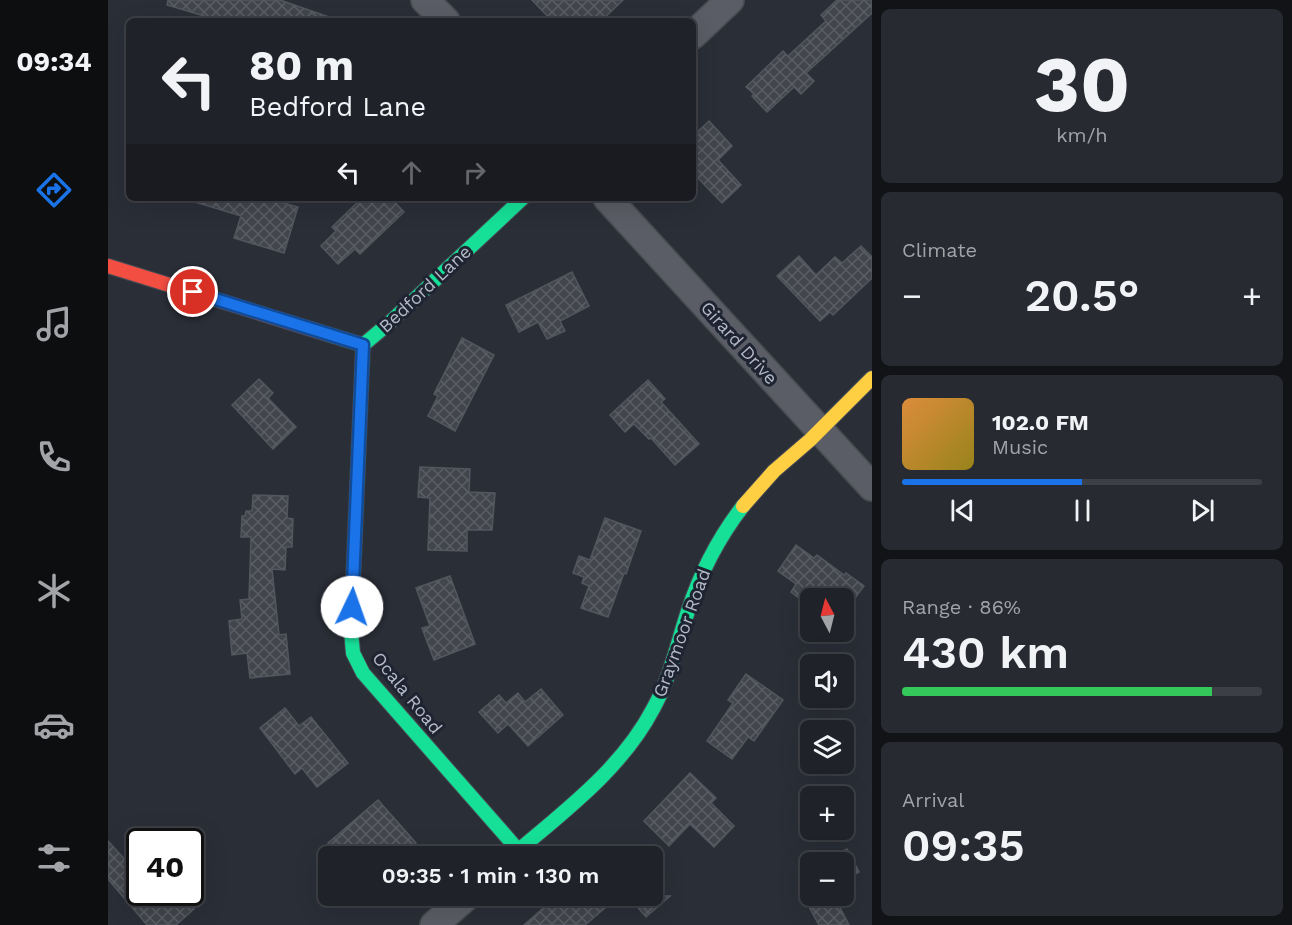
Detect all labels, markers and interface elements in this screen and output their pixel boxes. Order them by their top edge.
text: 30 [1034,38,1130,130]
text: 80 m [249,41,354,90]
icon: left [150,42,228,120]
text: 09:34 [16,46,92,78]
text: Bedford Lane [249,91,426,123]
text: km/h [1056,123,1108,147]
icon: left [332,156,365,189]
icon: ahead [395,156,428,189]
icon: right [458,156,491,189]
icon: directions [33,169,75,211]
text: Climate [902,238,977,262]
street label: Bedford Lane [374,241,475,337]
pin [167,266,218,317]
text: 20.5° [1024,269,1140,322]
icon: arrive [176,275,209,308]
text: − [902,276,922,315]
text: + [1242,276,1262,315]
street label: Girard Drive [697,297,782,388]
icon: music [33,303,75,345]
text: 102.0 FM [992,410,1089,435]
text: Music [992,435,1048,459]
icon: phone [33,436,75,478]
icon: previous [946,494,979,527]
icon: pause [1066,494,1099,527]
icon: next [1186,494,1219,527]
street label: Graymoor Road [649,566,714,700]
icon: climate [33,570,75,612]
position arrow [320,575,384,639]
north arrow [800,588,854,642]
map controls [800,588,854,906]
text: Range · 86% [902,595,1021,619]
text: 430 km [902,626,1069,679]
street label: Ocala Road [368,648,447,738]
button: sound [800,654,854,708]
icon: car [33,704,75,746]
button: layers [800,720,854,774]
button: + [800,786,854,840]
text: Arrival [902,788,964,812]
text: 09:35 [902,819,1025,872]
speed limit sign: 40 [126,828,204,906]
icon: filters [33,837,75,879]
button: − [800,852,854,906]
text: 09:35 · 1 min · 130 m [382,863,599,888]

